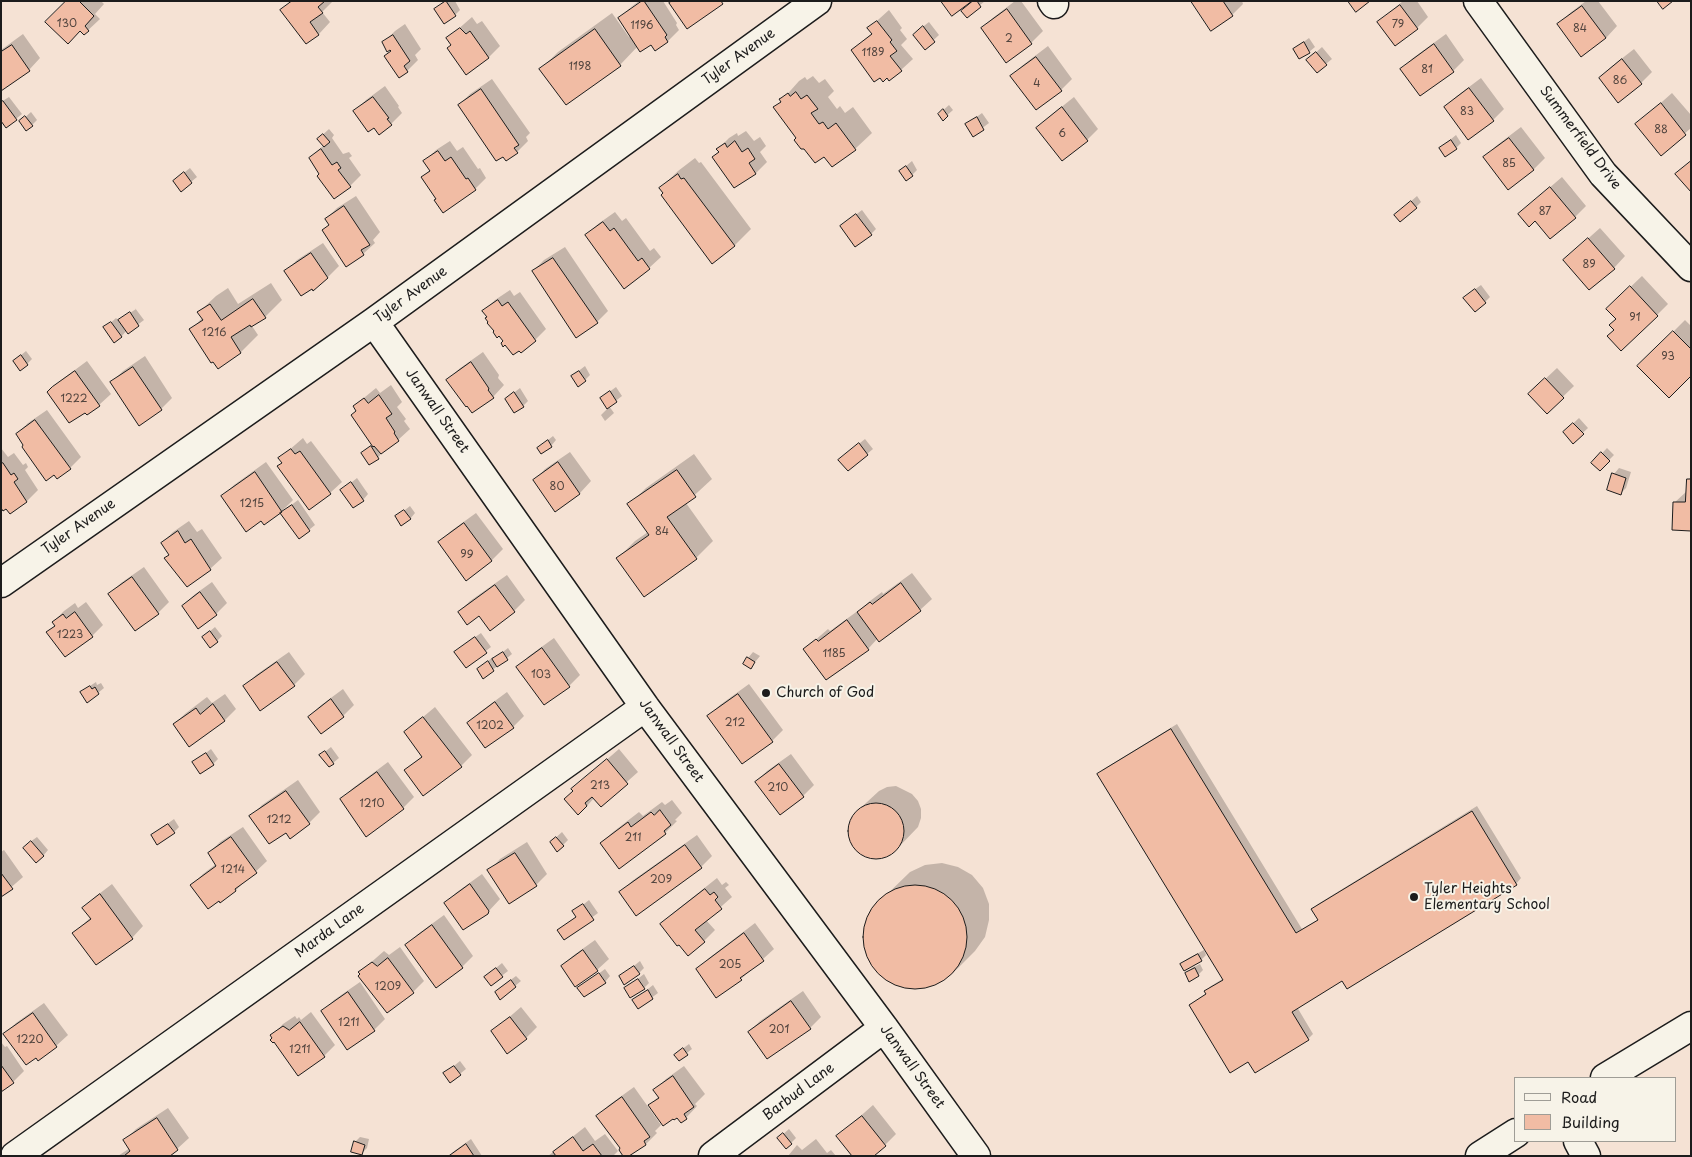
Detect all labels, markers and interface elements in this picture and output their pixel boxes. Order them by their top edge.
house number: 130 [57,17,77,31]
house number: 79 [1392,18,1404,32]
house number: 1196 [630,19,654,33]
house number: 84 [1573,22,1587,36]
street label: Tyler Avenue [699,25,779,89]
house number: 2 [1005,32,1013,46]
house number: 1189 [862,46,884,60]
house number: 1198 [569,60,591,74]
house number: 81 [1421,63,1433,77]
house number: 86 [1613,74,1627,88]
house number: 4 [1033,77,1041,91]
street label: Summerfield Drive [1536,83,1624,193]
house number: 83 [1460,105,1474,119]
house number: 88 [1654,123,1668,137]
house number: 6 [1058,127,1066,141]
house number: 85 [1502,157,1516,171]
house number: 87 [1539,205,1551,219]
house number: 89 [1582,258,1596,272]
street label: Tyler Avenue [371,263,451,327]
house number: 91 [1629,311,1641,325]
house number: 1216 [202,326,226,340]
house number: 93 [1661,350,1675,364]
street label: Janwall Street [402,365,472,457]
house number: 1222 [60,392,88,406]
house number: 80 [550,480,564,494]
street label: Tyler Avenue [39,496,119,558]
house number: 1215 [240,497,264,511]
house number: 84 [655,525,669,539]
house number: 99 [460,548,474,562]
house number: 1223 [57,628,83,642]
house number: 1185 [822,647,846,661]
house number: 103 [531,668,551,682]
place label: Church of God [776,685,874,701]
marker: Church of God [760,687,772,699]
street label: Janwall Street [635,696,707,786]
house number: 212 [725,716,745,730]
house number: 1202 [476,719,504,733]
house number: 213 [590,779,610,793]
house number: 210 [768,781,788,795]
house number: 1210 [359,797,385,811]
house number: 1212 [266,813,292,827]
house number: 211 [624,831,642,845]
house number: 1214 [221,863,245,877]
house number: 209 [650,873,672,887]
place label: Tyler Heights Elementary School [1424,881,1550,914]
marker: Tyler Heights Elementary School [1408,891,1420,903]
street label: Marda Lane [292,900,368,962]
house number: 205 [719,958,741,972]
house number: 1209 [375,980,401,994]
house number: 1211 [338,1016,360,1030]
street label: Janwall Street [876,1022,948,1112]
house number: 201 [769,1023,789,1037]
house number: 1220 [16,1033,44,1047]
house number: 1211 [289,1043,311,1057]
street label: Barbud Lane [760,1060,838,1124]
legend [1514,1077,1677,1142]
text: Road [1561,1085,1597,1108]
text: Building [1561,1110,1620,1133]

